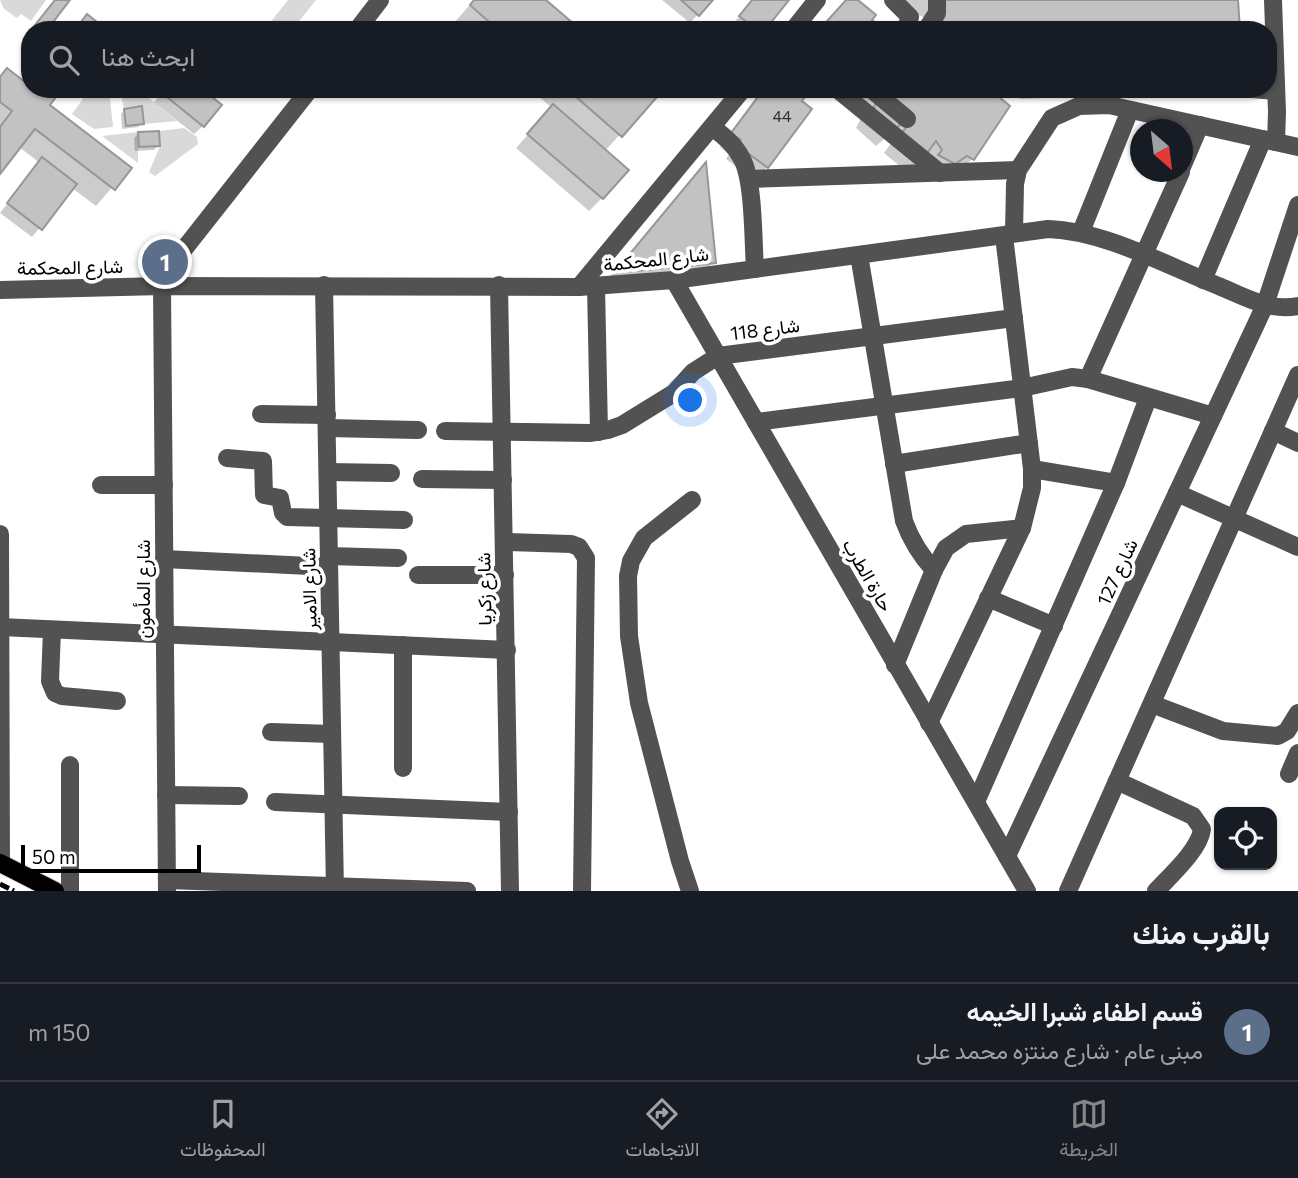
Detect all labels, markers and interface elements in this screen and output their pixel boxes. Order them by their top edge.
search box [21,21,1277,98]
text: ابحث هنا [101,40,195,71]
icon: search [45,41,83,79]
house number: 44 [772,106,792,125]
north arrow [1130,119,1193,182]
pin: 1 [142,236,188,288]
street label: شارع المحكمة [602,242,710,277]
street label: شارع المحكمة [17,254,123,281]
street label: شارع 118 [729,313,801,346]
your location [673,383,707,417]
street label: حارة الطرب [838,534,898,616]
street label: شارع 127 [1091,535,1144,609]
street label: شارع المأمون [131,539,156,639]
street label: شارع الامير [296,548,323,631]
street label: شارع زكريا [471,552,498,626]
map controls [1214,807,1277,870]
button: locate [1214,807,1277,870]
scale bar [21,842,201,874]
text: 50 m [32,845,76,868]
text: بالقرب منك [1133,913,1270,950]
text: قسم اطفاء شبرا الخيمه [967,995,1203,1026]
text: 150 m [28,1018,91,1046]
text: 1 [1242,1018,1252,1046]
text: مبنى عام · شارع منتزه محمد على [916,1036,1203,1064]
tab: المحفوظات [180,1095,266,1166]
tab: الاتجاهات [626,1095,699,1166]
tab: الخريطة [1059,1095,1118,1166]

